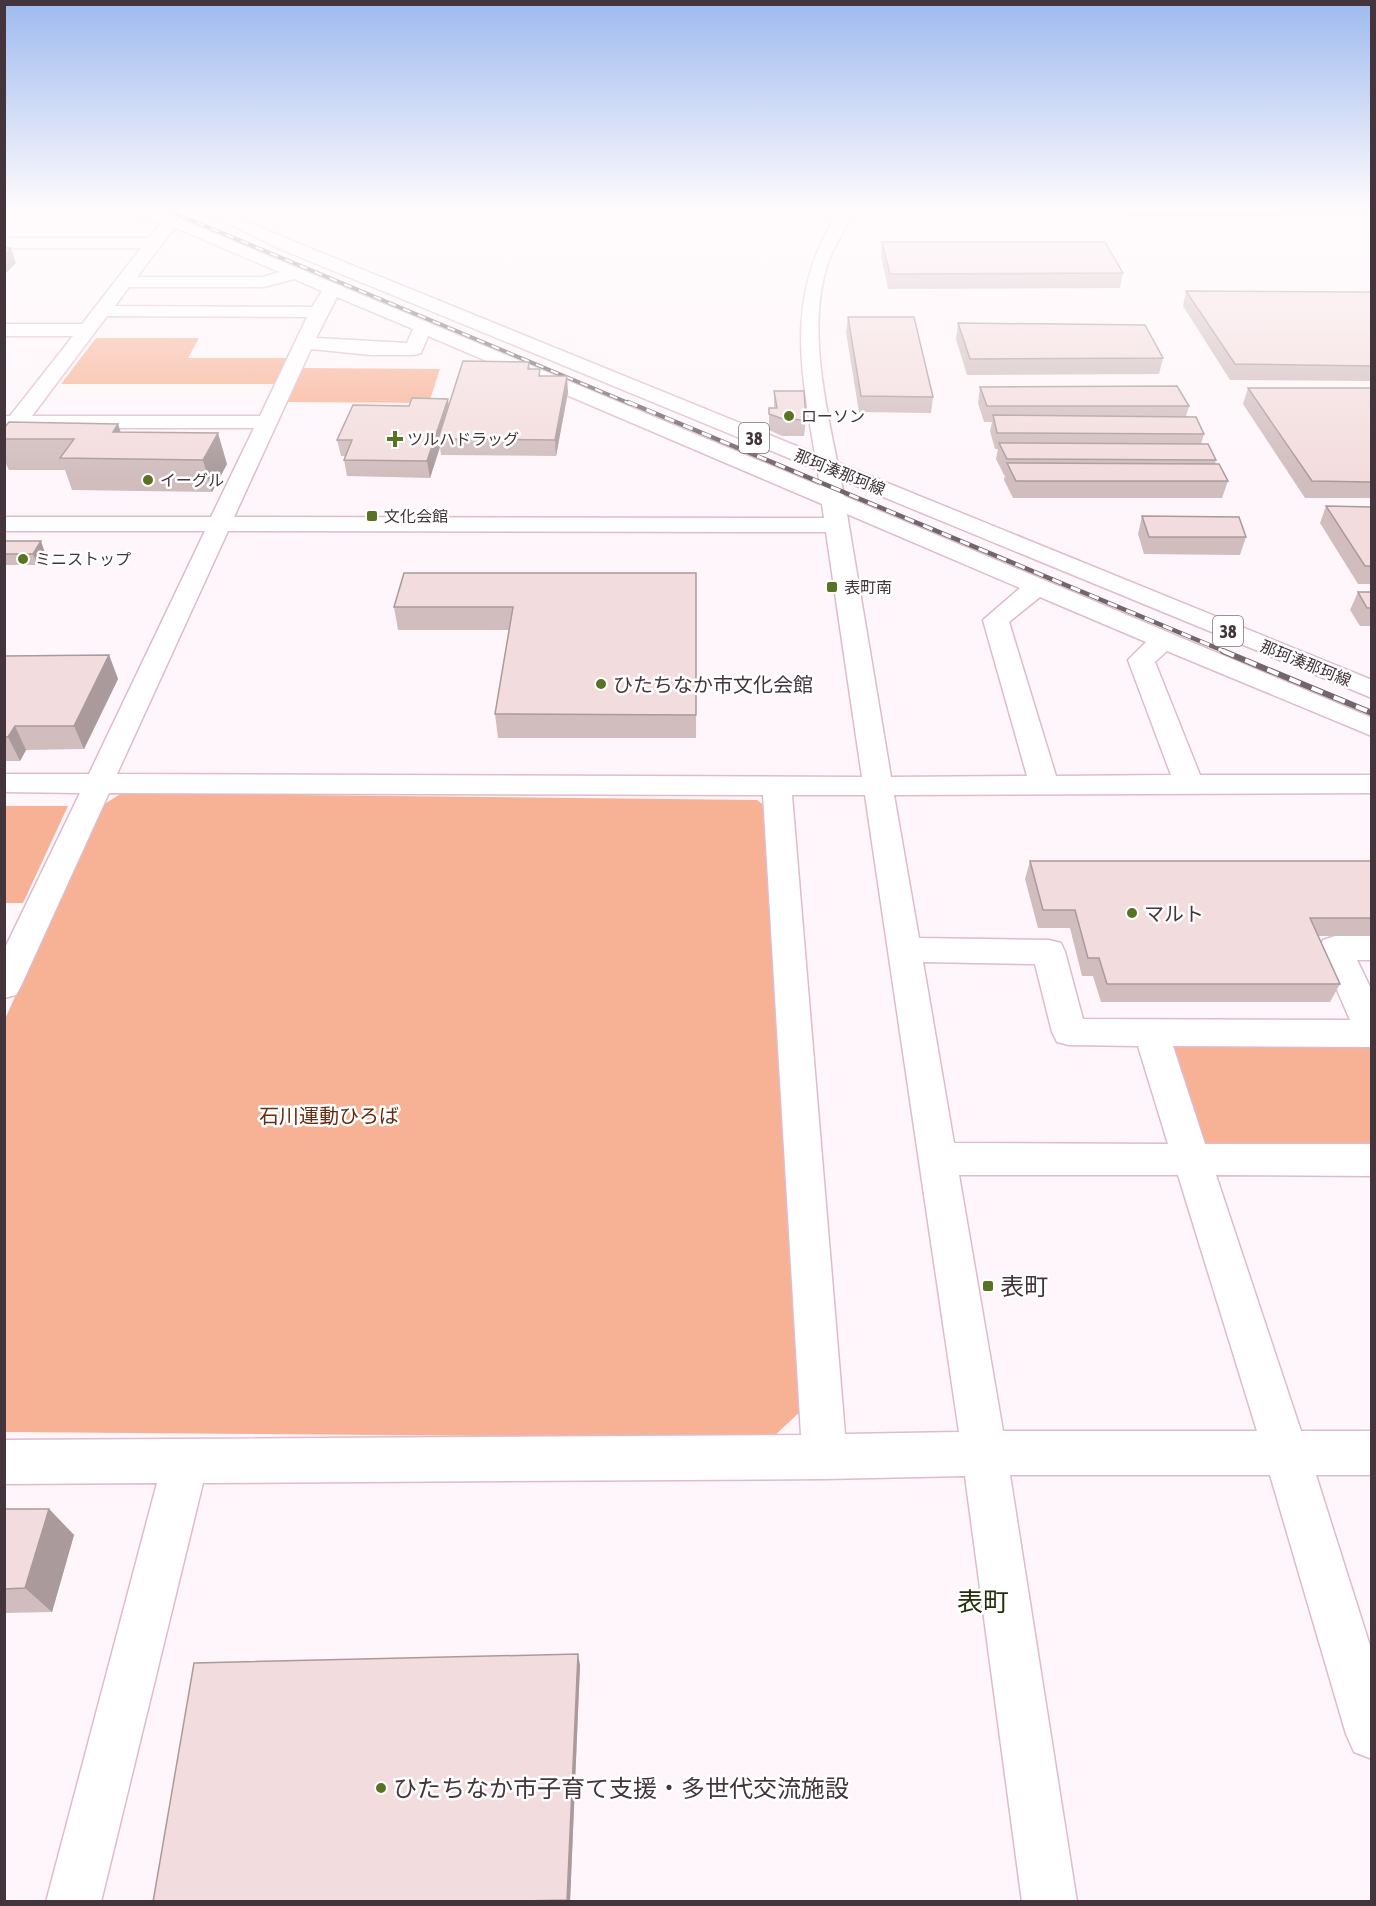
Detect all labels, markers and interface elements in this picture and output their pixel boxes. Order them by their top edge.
place label: ローソン [801,407,865,425]
marker: ローソン [782,409,796,423]
road number: 38 [739,423,769,453]
place label: ツルハドラッグ [407,430,519,448]
marker: ツルハドラッグ [388,432,402,446]
street label: 那珂湊那珂線 [792,446,888,498]
place label: イーグル [160,471,224,489]
marker: イーグル [141,473,155,487]
place label: 文化会館 [384,507,448,525]
marker: 文化会館 [365,509,379,523]
place label: ミニストップ [35,550,131,568]
marker: ミニストップ [16,552,30,566]
place label: 表町南 [844,578,892,596]
marker: 表町南 [825,580,839,594]
road number: 38 [1213,616,1243,646]
street label: 那珂湊那珂線 [1258,637,1354,689]
place label: ひたちなか市文化会館 [613,673,813,696]
marker: ひたちなか市文化会館 [594,677,608,691]
place label: マルト [1144,902,1204,925]
marker: マルト [1125,906,1139,920]
park label: 石川運動ひろば [259,1104,399,1127]
place label: 表町 [1000,1273,1048,1300]
marker: 表町 [981,1279,995,1293]
district label: 表町 [957,1587,1009,1617]
place label: ひたちなか市子育て支援・多世代交流施設 [393,1775,849,1802]
marker: ひたちなか市子育て支援・多世代交流施設 [374,1781,388,1795]

